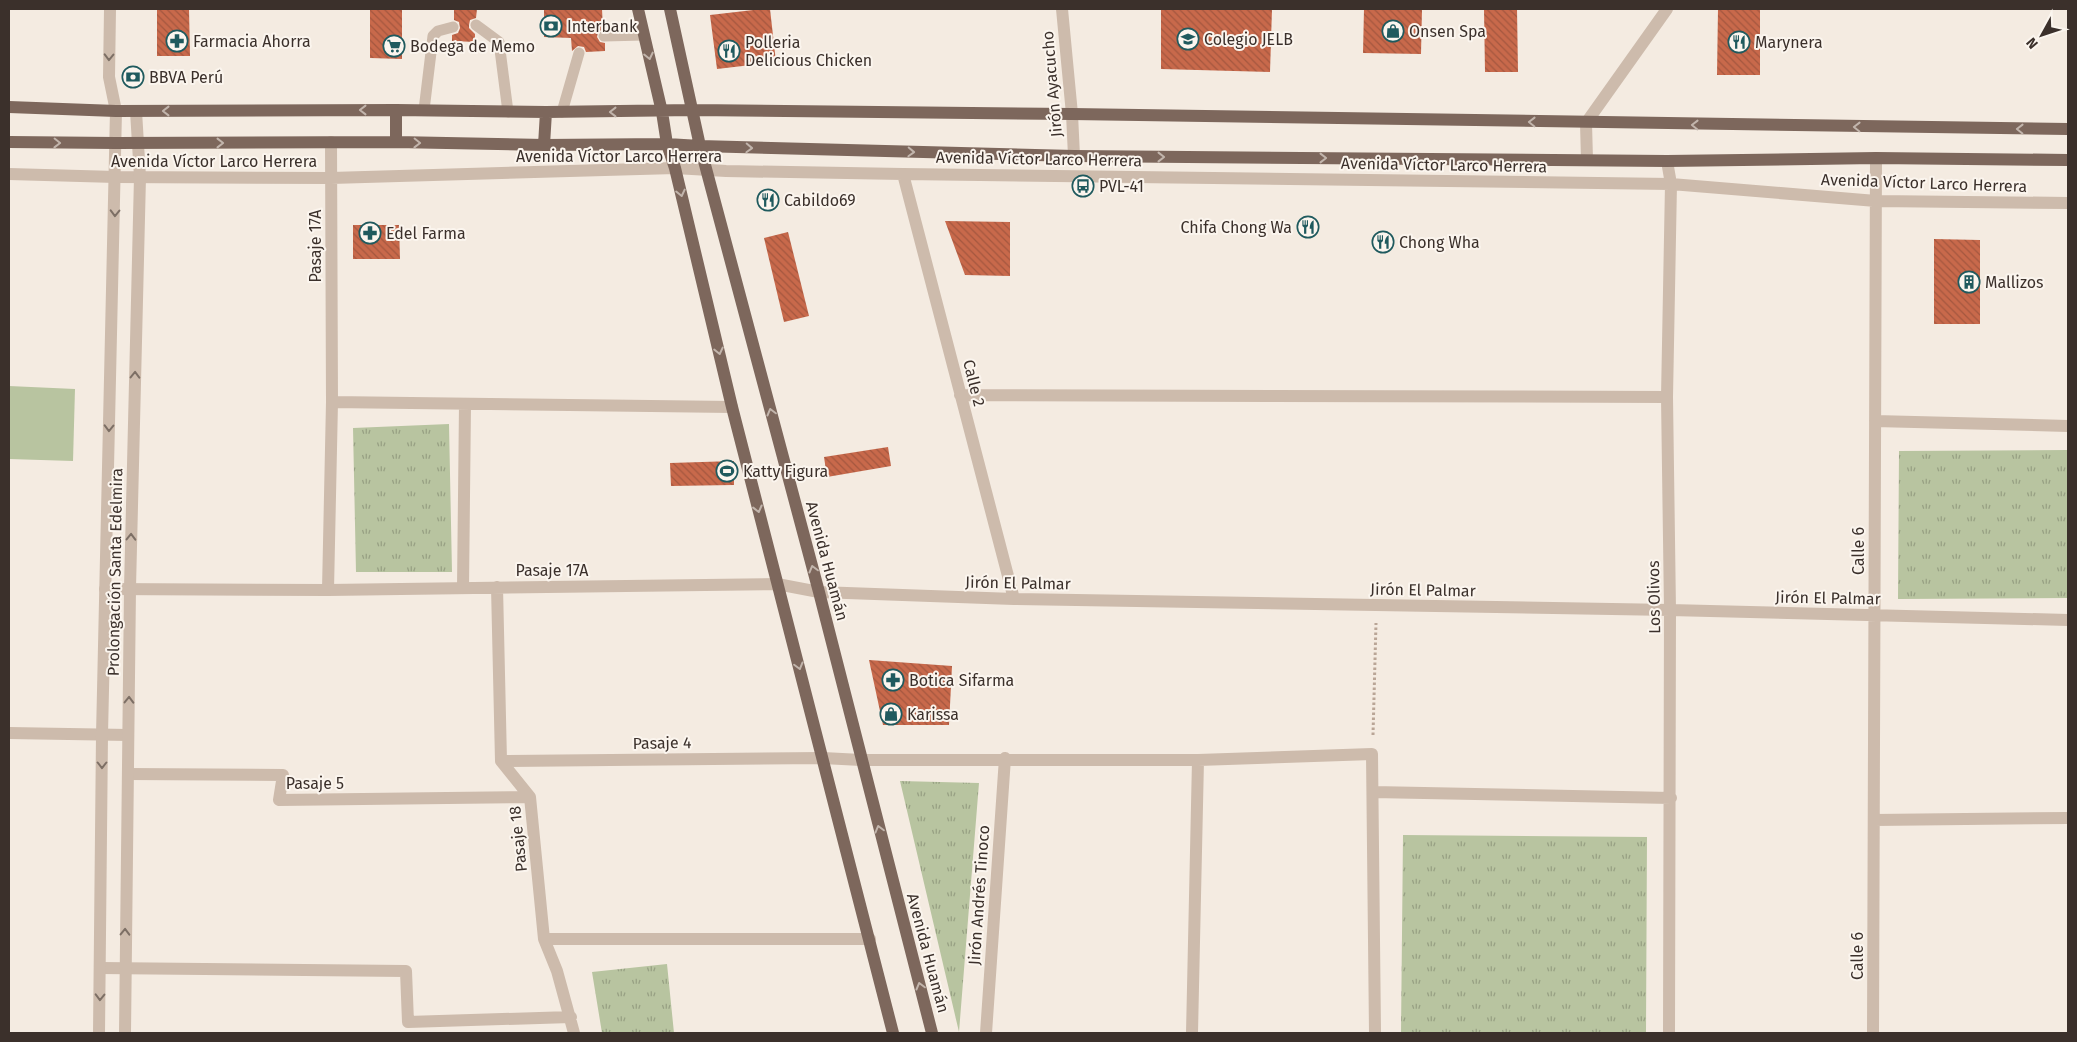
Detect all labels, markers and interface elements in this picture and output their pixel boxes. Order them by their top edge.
north arrow [2017,10,2067,60]
bank icon: Interbank [539,14,563,38]
place label: Interbank [567,17,638,36]
shop icon: Onsen Spa [1381,19,1405,43]
place label: Onsen Spa [1409,22,1486,41]
school or university icon: Colegio JELB [1176,27,1200,51]
pharmacy icon: Farmacia Ahorra [165,29,189,53]
street label: Jirón Ayacucho [1038,30,1066,138]
place label: Colegio JELB [1204,30,1293,49]
restaurant icon: Marynera [1727,30,1751,54]
place label: Farmacia Ahorra [193,32,311,51]
place label: Polleria Delicious Chicken [745,33,872,70]
place label: Marynera [1755,33,1823,52]
supermarket icon: Bodega de Memo [382,34,406,58]
text: N [2023,34,2042,52]
place label: Bodega de Memo [410,37,535,56]
restaurant icon: Polleria Delicious Chicken [717,39,741,63]
one-way arrow [643,52,654,61]
one-way arrow [104,54,114,62]
bank icon: BBVA Perú [121,65,145,89]
place label: BBVA Perú [149,68,223,87]
one-way arrow [359,105,366,115]
one-way arrow [161,106,169,116]
one-way arrow [609,107,616,117]
one-way arrow [1528,117,1536,128]
one-way arrow [1690,120,1698,130]
one-way arrow [1853,122,1860,132]
one-way arrow [2015,124,2023,134]
one-way arrow [54,137,62,148]
one-way arrow [414,137,422,148]
one-way arrow [216,138,224,148]
one-way arrow [745,142,753,153]
street label: Avenida Víctor Larco Herrera [516,147,722,166]
one-way arrow [908,147,915,157]
street label: Avenida Víctor Larco Herrera [936,148,1142,170]
street label: Avenida Víctor Larco Herrera [111,152,317,171]
one-way arrow [1158,152,1165,162]
one-way arrow [1320,153,1328,163]
street label: Avenida Víctor Larco Herrera [1341,154,1547,176]
street label: Avenida Víctor Larco Herrera [1821,170,2027,196]
bus stop icon: PVL-41 [1071,174,1095,198]
place label: PVL-41 [1099,177,1144,196]
restaurant icon: Cabildo69 [756,188,780,212]
one-way arrow [675,189,686,197]
place label: Cabildo69 [784,191,856,210]
one-way arrow [110,209,120,217]
street label: Pasaje 17A [306,209,325,282]
restaurant icon: Chifa Chong Wa [1296,215,1320,239]
place label: Chifa Chong Wa [1180,218,1292,237]
pharmacy icon: Edel Farma [358,221,382,245]
place label: Edel Farma [386,224,466,243]
restaurant icon: Chong Wha [1371,230,1395,254]
place label: Chong Wha [1399,233,1480,252]
building icon: Mallizos [1957,270,1981,294]
place label: Mallizos [1985,273,2044,292]
one-way arrow [713,347,724,356]
street label: Calle 2 [959,358,989,408]
one-way arrow [130,370,140,378]
one-way arrow [767,409,777,417]
one-way arrow [104,424,115,432]
sports icon: Katty Figura [715,459,739,483]
place label: Katty Figura [743,462,828,481]
street label: Prolongación Santa Edelmira [104,468,126,676]
street label: Avenida Huamán [802,499,852,623]
one-way arrow [752,504,763,513]
street label: Calle 6 [1849,527,1868,575]
one-way arrow [126,533,136,540]
street label: Los Olivos [1644,560,1664,634]
street label: Pasaje 17A [516,561,589,580]
one-way arrow [808,565,819,574]
street label: Jirón El Palmar [965,573,1072,593]
street label: Jirón El Palmar [1370,580,1477,600]
street label: Jirón El Palmar [1775,588,1882,608]
one-way arrow [793,661,804,670]
pharmacy icon: Botica Sifarma [881,668,905,692]
place label: Botica Sifarma [909,671,1014,690]
one-way arrow [124,695,134,703]
shop icon: Karissa [879,702,903,726]
place label: Karissa [907,705,959,724]
street label: Pasaje 4 [632,733,692,753]
one-way arrow [96,761,107,769]
street label: Pasaje 5 [286,774,344,793]
street label: Pasaje 18 [505,805,531,873]
one-way arrow [874,824,885,833]
street label: Jirón Andrés Tinoco [965,824,993,966]
street label: Avenida Huamán [903,891,953,1015]
one-way arrow [120,928,131,936]
street label: Calle 6 [1848,932,1867,980]
one-way arrow [915,982,926,991]
one-way arrow [95,994,105,1002]

